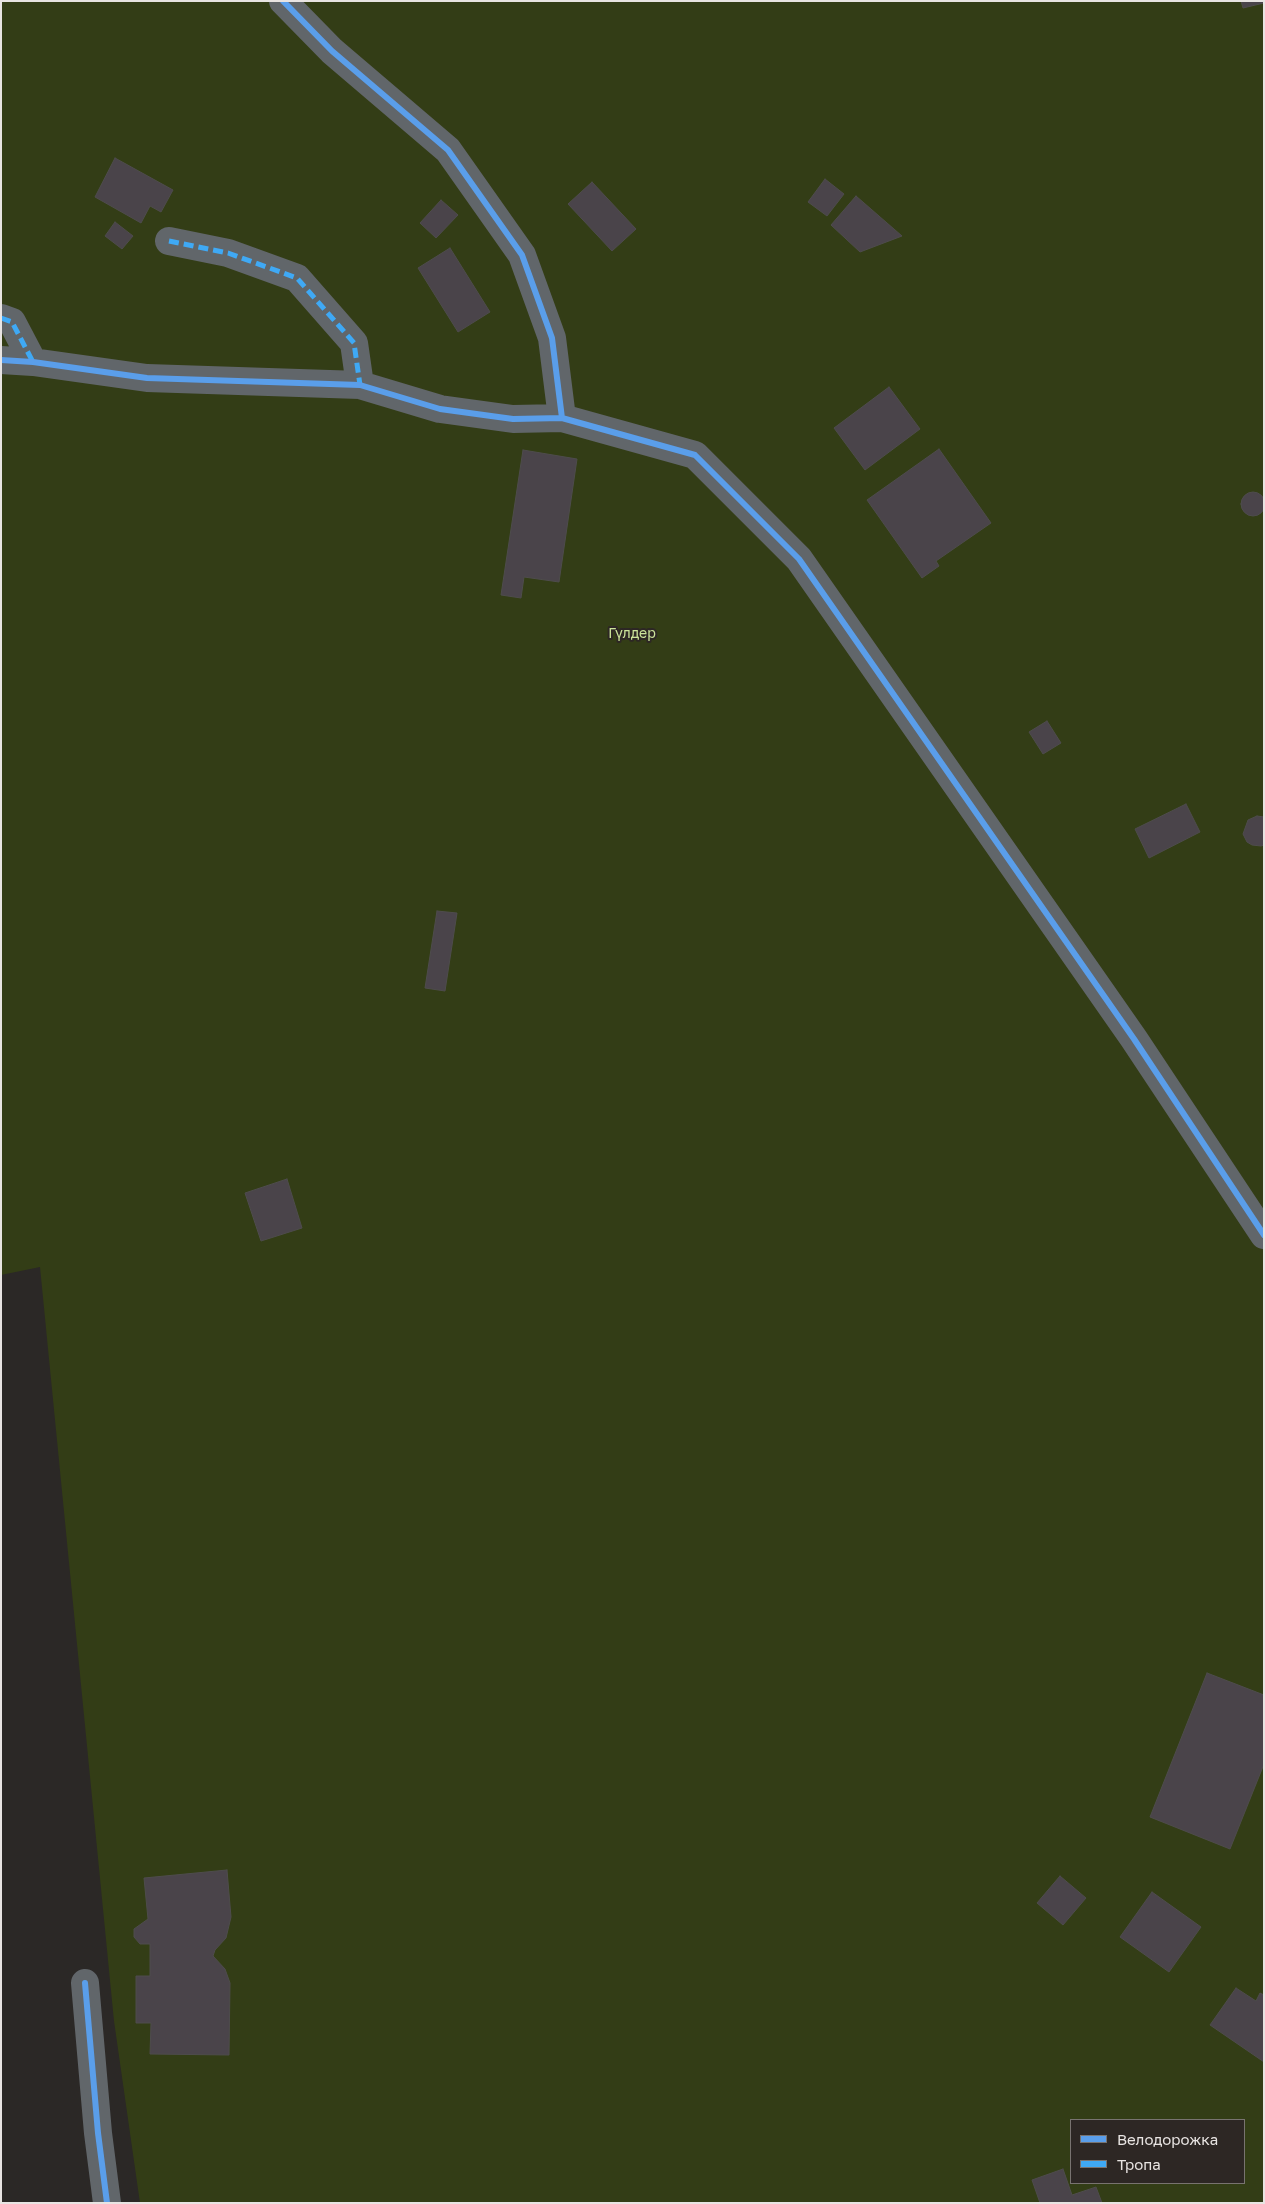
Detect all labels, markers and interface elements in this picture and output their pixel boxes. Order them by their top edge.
park label: Гүлдер [608,626,656,642]
legend [1070,2119,1245,2184]
text: Велодорожка [1117,2130,1218,2148]
text: Тропа [1117,2155,1161,2173]

